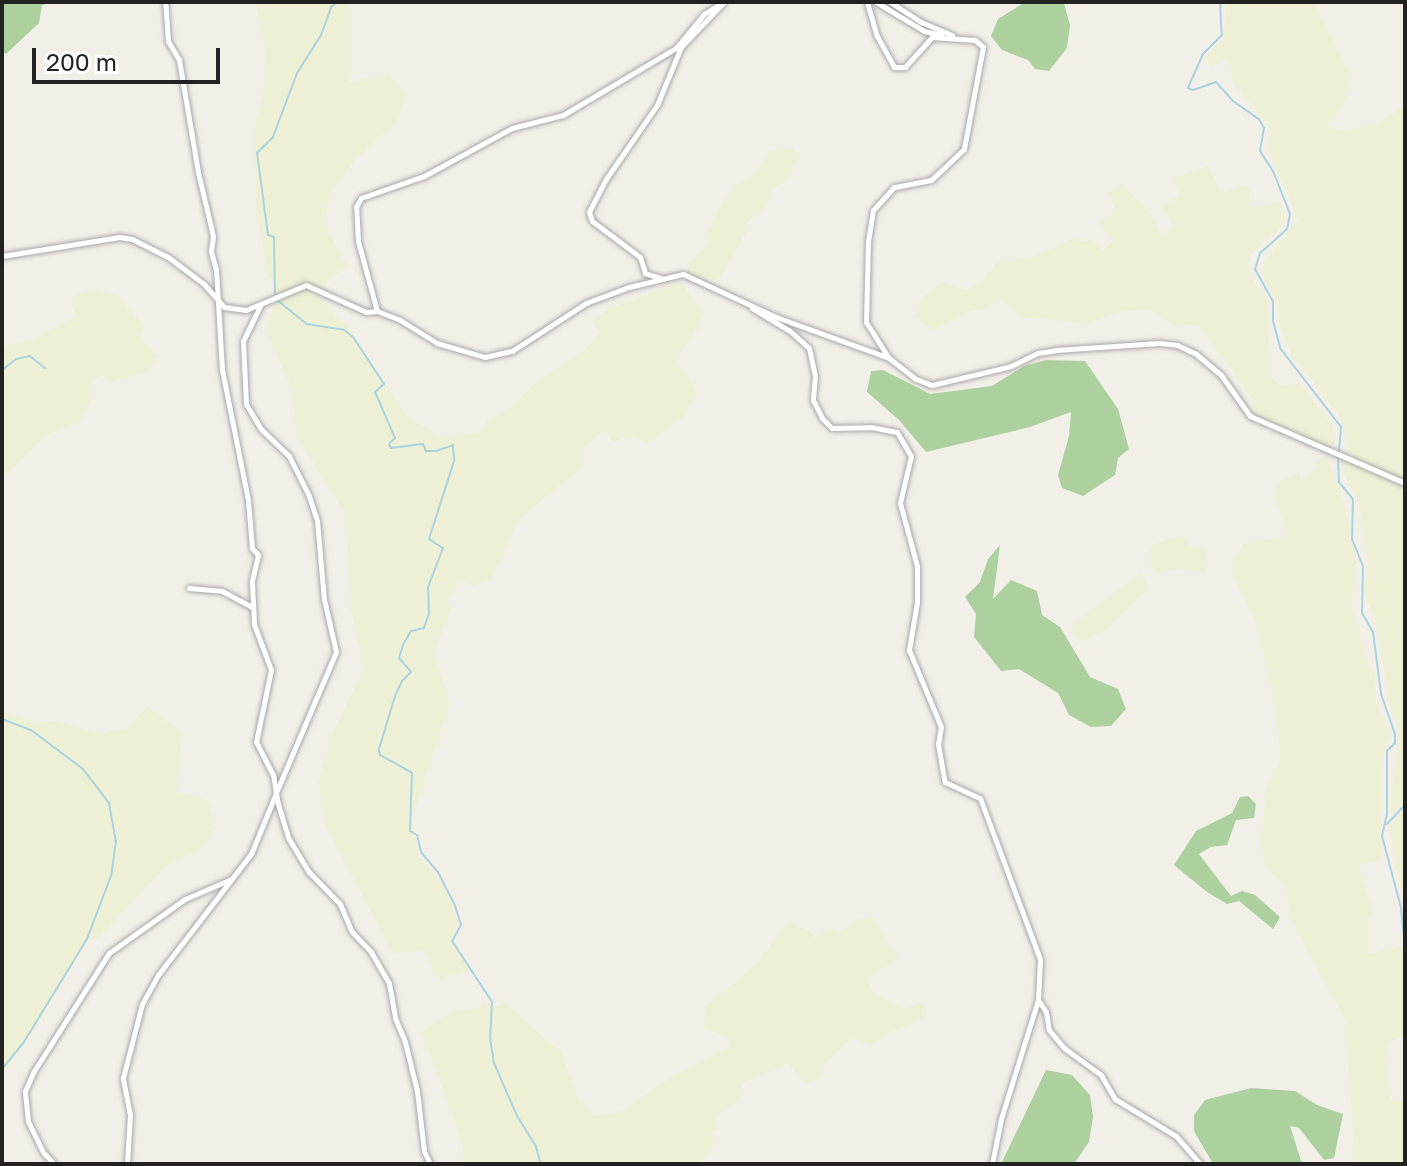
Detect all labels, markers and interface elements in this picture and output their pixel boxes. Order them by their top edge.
scale bar [36,32,224,82]
text: 200 m [46,47,117,76]

